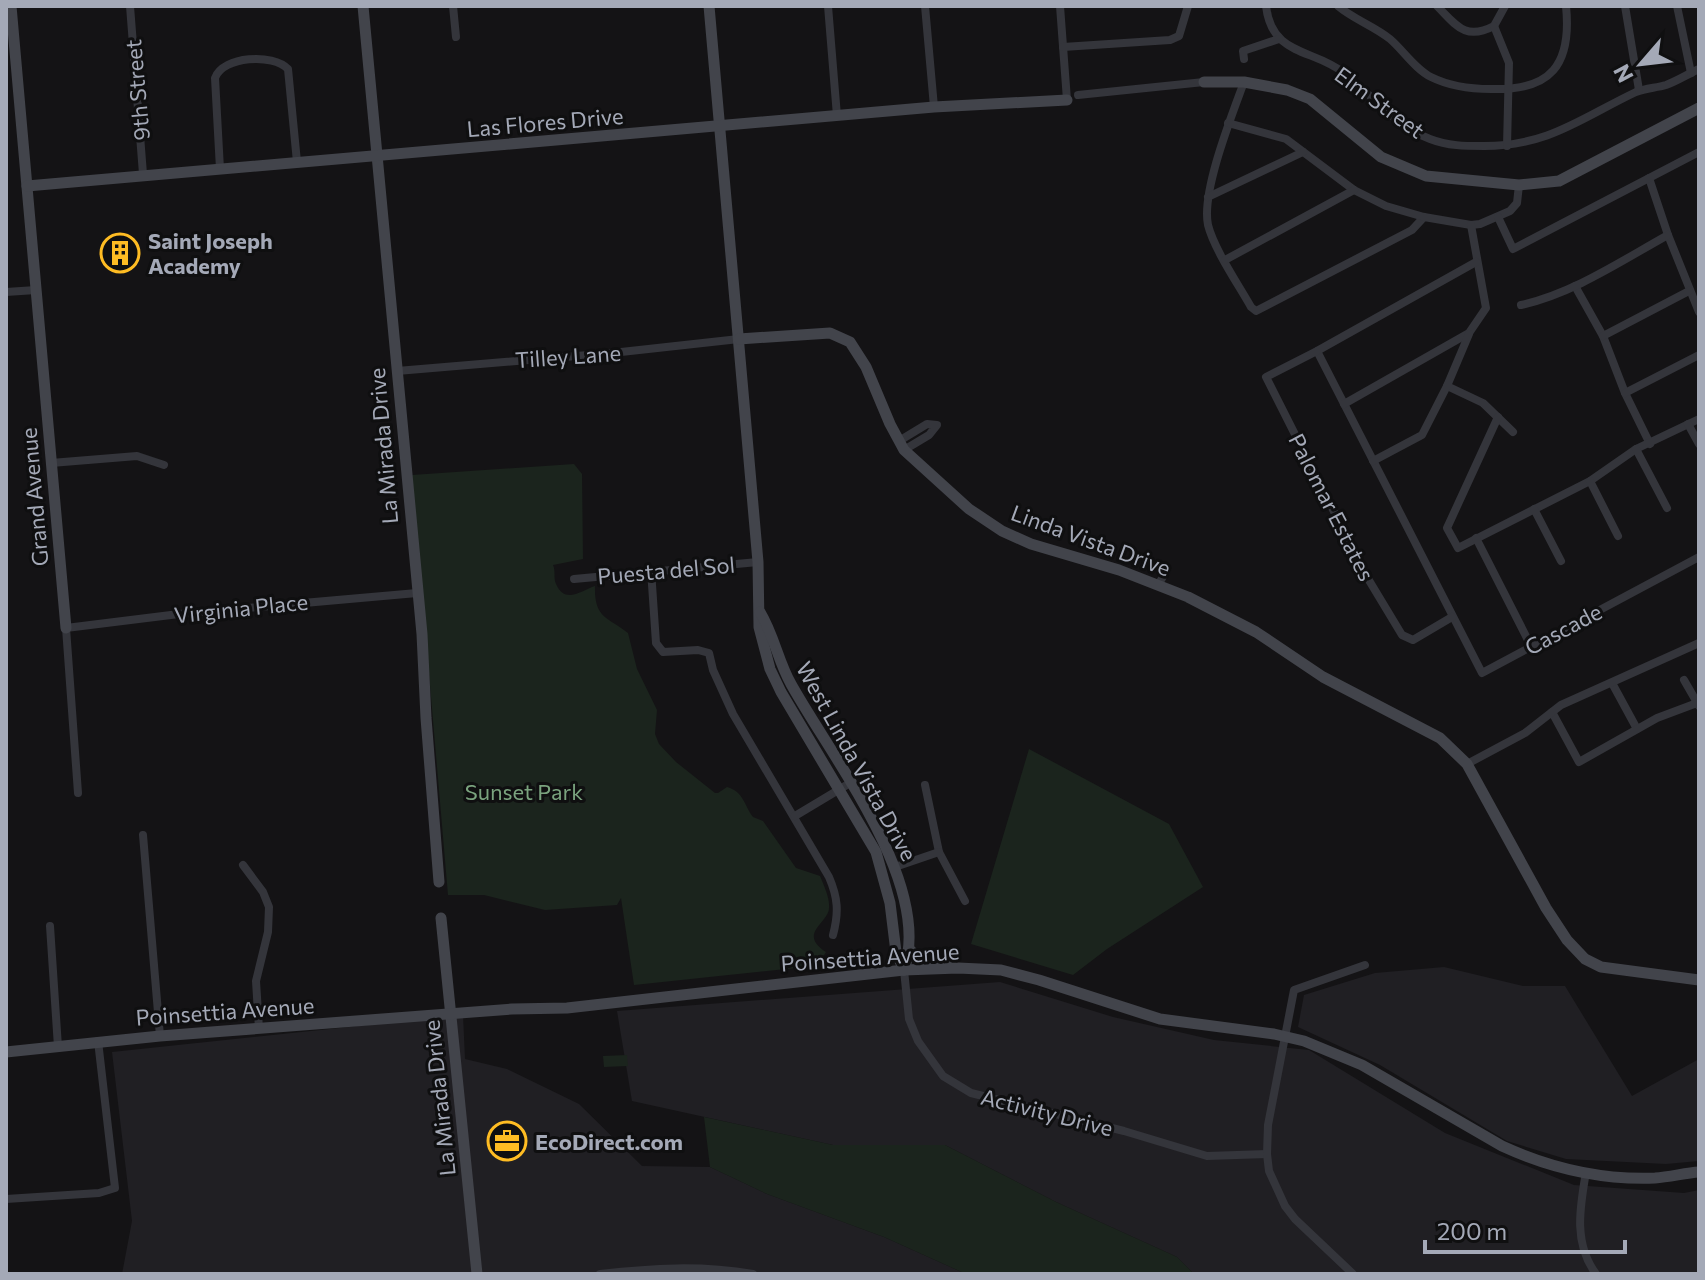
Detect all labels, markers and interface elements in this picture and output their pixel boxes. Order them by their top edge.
north arrow [1601,24,1681,104]
street label: 9th Street [119,38,155,142]
street label: Elm Street [1330,60,1430,144]
text: N [1607,60,1639,87]
street label: Las Flores Drive [466,102,624,142]
place label: Saint Joseph Academy [148,227,273,279]
building icon: Saint Joseph Academy [99,232,141,274]
street label: Tilley Lane [514,339,622,373]
street label: La Mirada Drive [363,367,403,525]
street label: Grand Avenue [14,427,54,567]
street label: Palomar Estates [1283,429,1381,585]
street label: Linda Vista Drive [1008,499,1174,581]
street label: Puesta del Sol [596,551,736,589]
street label: Virginia Place [173,588,309,628]
street label: Cascade [1520,598,1606,660]
street label: West Linda Vista Drive [791,657,923,865]
park label: Sunset Park [465,778,583,805]
street label: Poinsettia Avenue [780,937,960,977]
street label: Poinsettia Avenue [135,991,315,1031]
street label: La Mirada Drive [417,1019,461,1177]
street label: Activity Drive [978,1083,1116,1141]
office icon: EcoDirect.com [486,1120,528,1162]
place label: EcoDirect.com [535,1128,683,1155]
scale bar [1425,1204,1625,1254]
text: 200 m [1437,1216,1507,1245]

